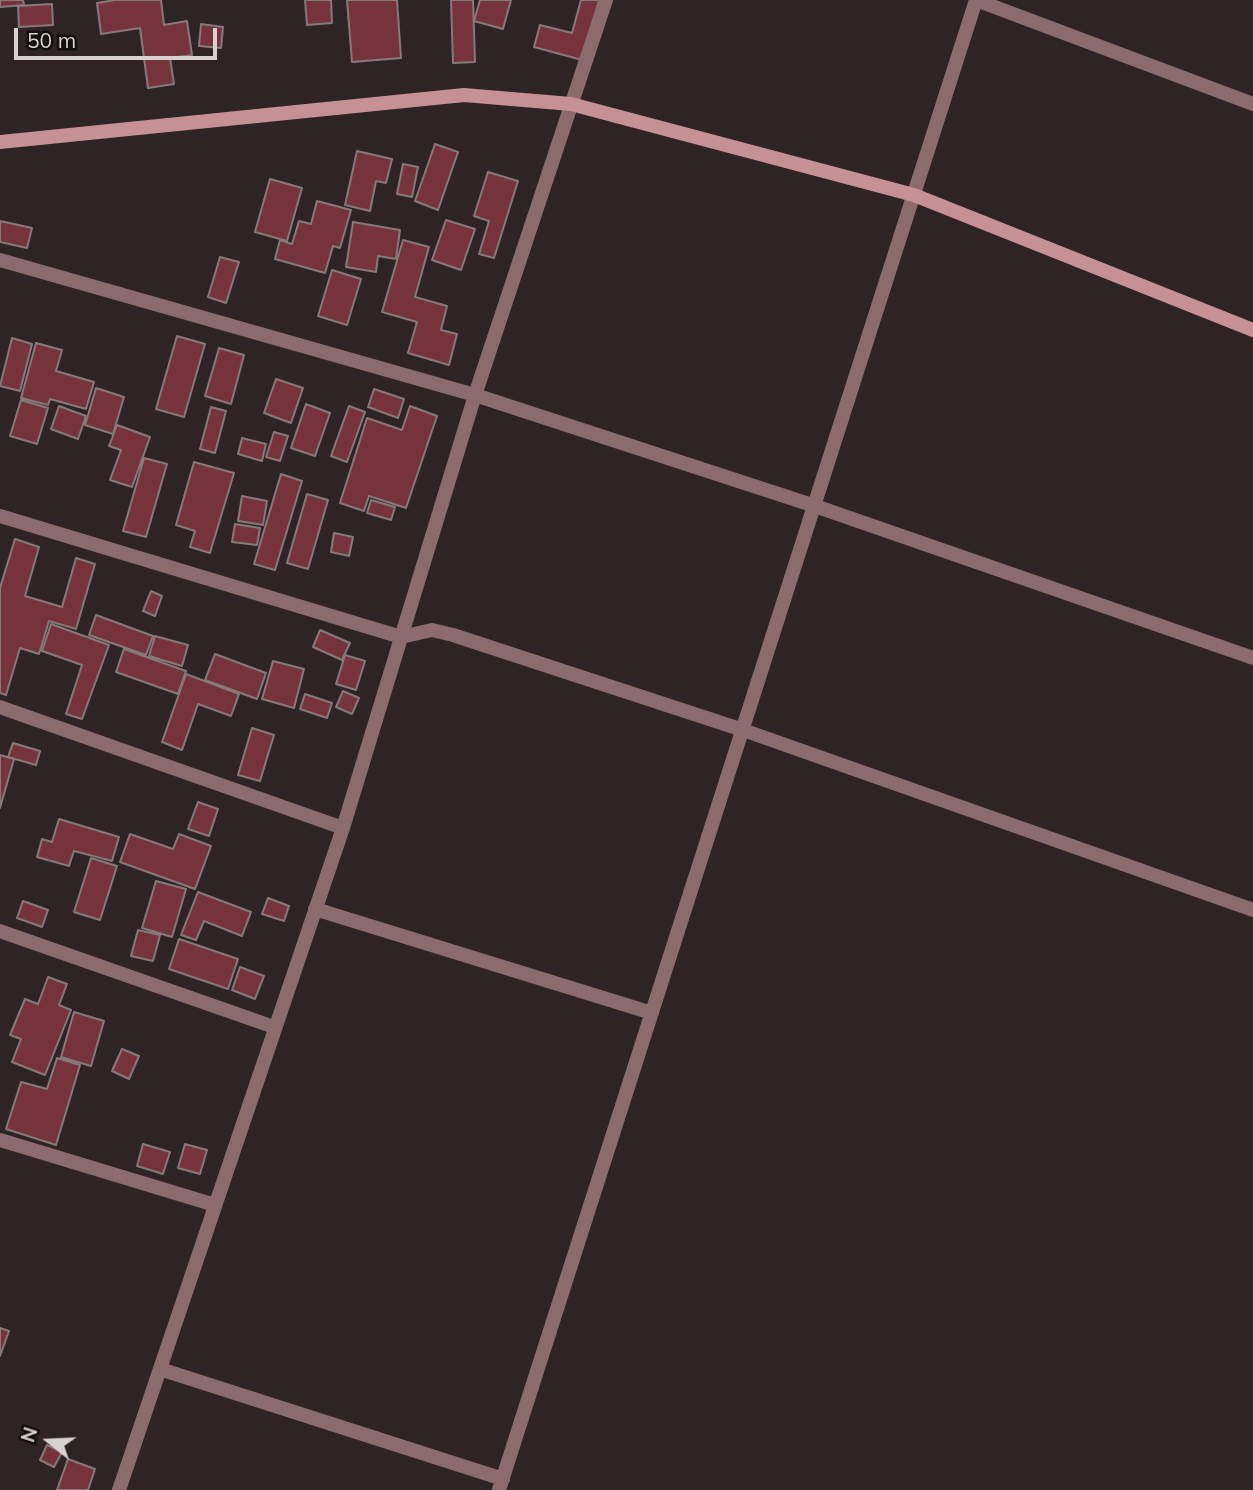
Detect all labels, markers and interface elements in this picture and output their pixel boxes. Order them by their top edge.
scale bar [18,14,220,58]
text: 50 m [27,27,76,53]
north arrow [14,1406,84,1476]
text: N [15,1424,43,1445]

